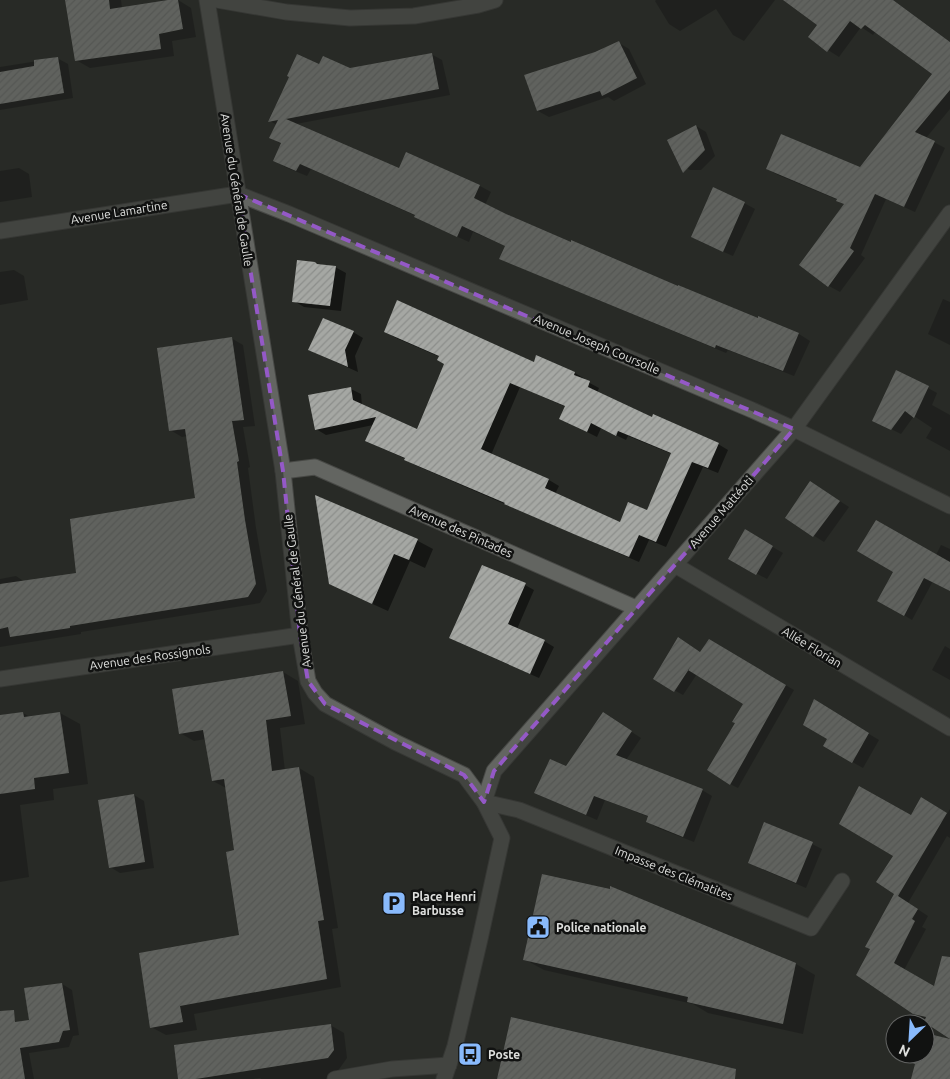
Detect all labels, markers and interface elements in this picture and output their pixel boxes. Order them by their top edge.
street label: Avenue du Général de Gaulle [218,113,256,267]
street label: Avenue Lamartine [70,198,168,226]
street label: Avenue Joseph Coursolle [532,312,662,376]
street label: Avenue Mattéoti [686,474,756,550]
street label: Avenue des Pintades [407,502,515,560]
street label: Avenue du Général de Gaulle [281,513,313,669]
street label: Allée Florian [780,624,844,670]
street label: Avenue des Rossignols [89,642,211,672]
street label: Impasse des Clématites [613,843,735,903]
parking icon: Place Henri Barbusse [381,890,407,916]
place label: Place Henri Barbusse [412,890,476,917]
public building icon: Police nationale [525,914,551,940]
place label: Police nationale [556,921,646,934]
north arrow [885,1014,935,1064]
bus stop icon: Poste [457,1041,483,1067]
text: N [896,1041,913,1060]
place label: Poste [488,1048,520,1061]

